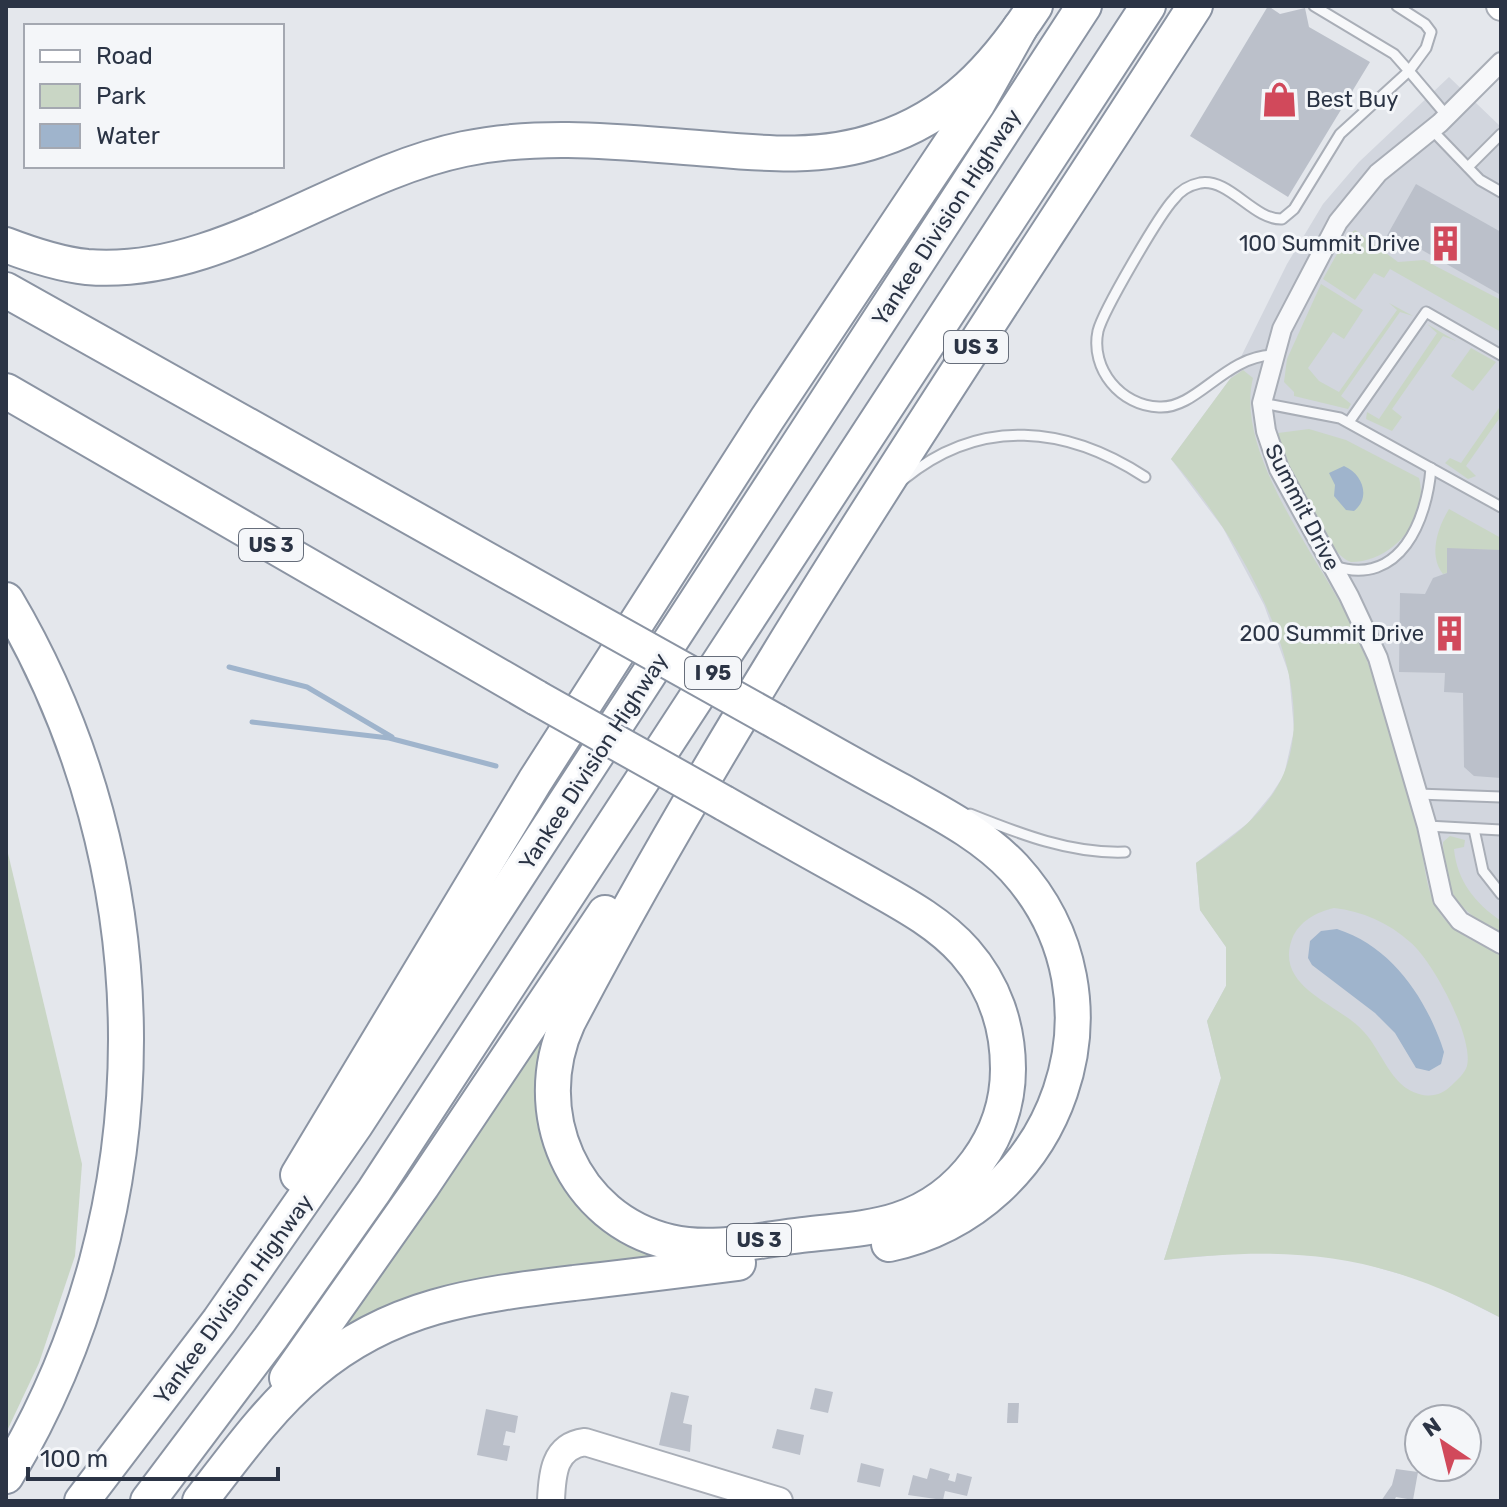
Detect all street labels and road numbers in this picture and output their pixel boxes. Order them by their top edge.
street label: Yankee Division Highway [866,104,1027,331]
road number: US 3 [944,331,1008,363]
street label: Summit Drive [1259,439,1346,575]
road number: US 3 [239,529,303,561]
street label: Yankee Division Highway [513,648,674,875]
road number: I 95 [685,657,741,689]
street label: Yankee Division Highway [148,1189,319,1410]
road number: US 3 [727,1224,791,1256]

